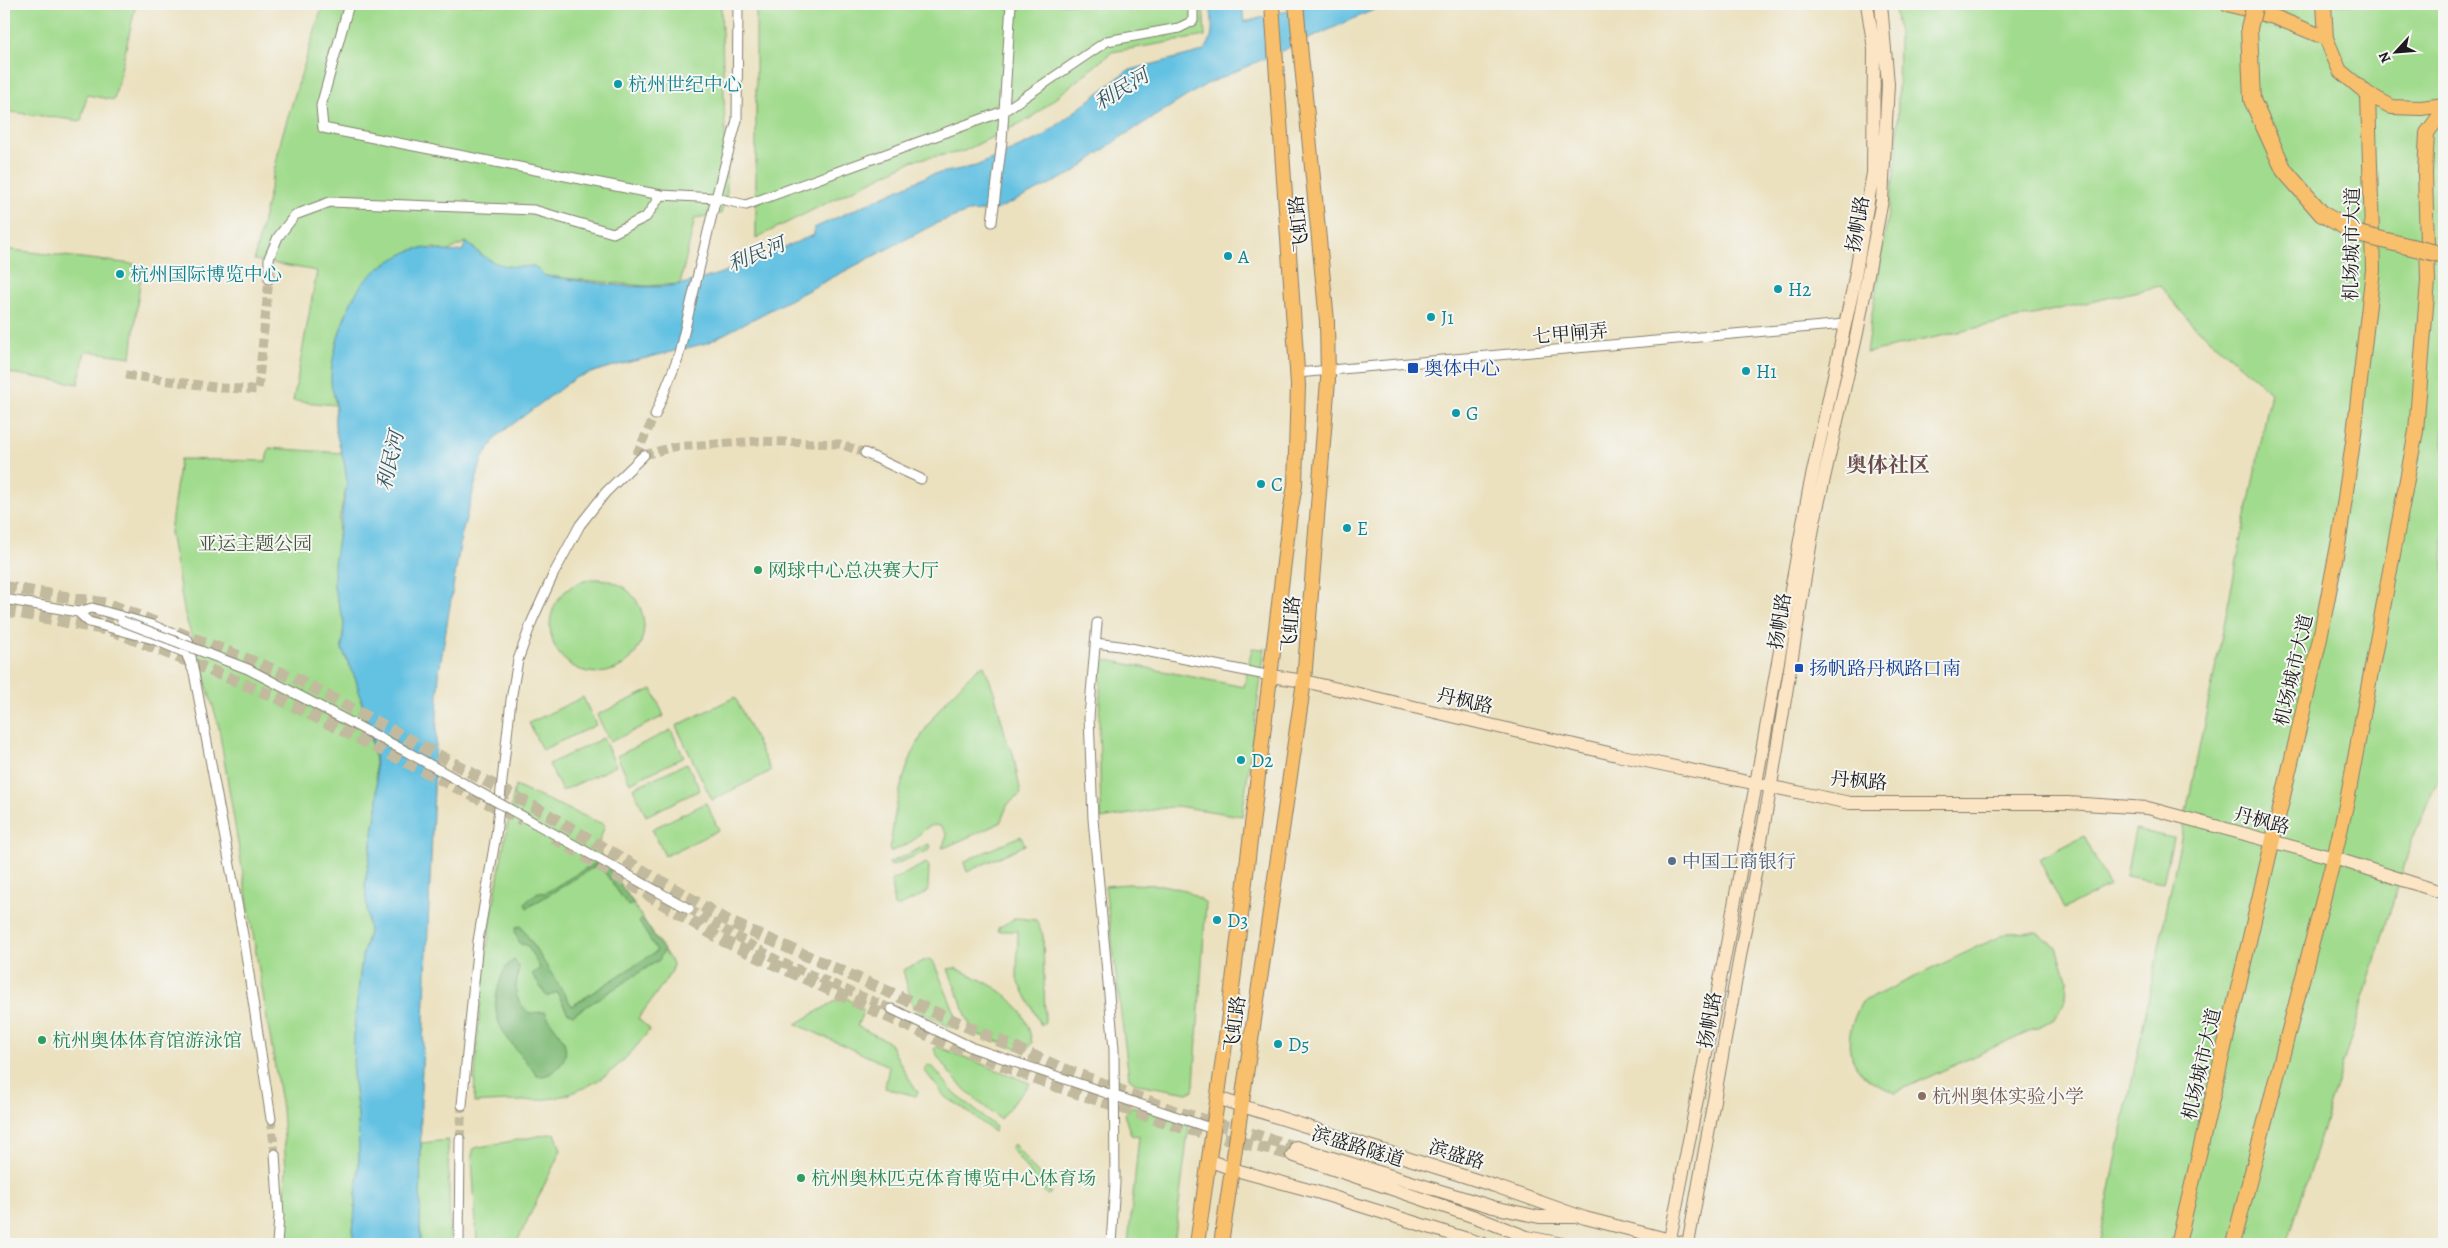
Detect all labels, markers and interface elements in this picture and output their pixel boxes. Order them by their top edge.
north arrow [2370,28,2420,78]
text: N [2374,49,2396,66]
water label: 利民河 [1089,61,1156,116]
place label: 杭州世纪中心 [628,72,742,98]
marker: 杭州世纪中心 [612,78,624,90]
street label: 机场城市大道 [2338,187,2366,301]
street label: 飞虹路 [1283,194,1315,254]
street label: 扬帆路 [1840,194,1876,255]
water label: 利民河 [723,230,792,278]
place label: A [1237,244,1250,270]
marker: A [1222,250,1234,262]
place label: 杭州国际博览中心 [130,262,282,288]
marker: 杭州国际博览中心 [114,268,126,280]
place label: H2 [1788,277,1811,303]
marker: H2 [1772,283,1784,295]
place label: J1 [1441,305,1454,331]
marker: J1 [1425,311,1437,323]
street label: 七甲闸弄 [1531,318,1609,350]
place label: 奥体中心 [1424,356,1500,382]
place label: H1 [1756,359,1777,385]
marker: 奥体中心 [1406,361,1420,375]
marker: H1 [1740,365,1752,377]
place label: G [1466,401,1479,427]
marker: G [1450,407,1462,419]
water label: 利民河 [371,426,411,493]
district label: 奥体社区 [1846,451,1930,479]
place label: C [1271,472,1283,498]
marker: C [1255,478,1267,490]
place label: E [1357,516,1368,542]
marker: E [1341,522,1353,534]
park label: 亚运主题公园 [198,531,312,557]
place label: 网球中心总决赛大厅 [768,558,939,584]
marker: 网球中心总决赛大厅 [752,564,764,576]
street label: 扬帆路 [1763,591,1797,651]
street label: 飞虹路 [1276,595,1306,654]
street label: 机场城市大道 [2268,612,2319,729]
place label: 扬帆路丹枫路口南 [1809,656,1961,682]
marker: 扬帆路丹枫路口南 [1793,662,1805,674]
street label: 丹枫路 [1434,682,1495,720]
place label: D2 [1251,748,1273,774]
marker: D2 [1235,754,1247,766]
street label: 丹枫路 [1829,766,1888,796]
street label: 丹枫路 [2231,801,2293,841]
place label: 中国工商银行 [1682,849,1796,875]
marker: 中国工商银行 [1666,855,1678,867]
place label: D3 [1227,908,1248,934]
marker: D3 [1211,914,1223,926]
street label: 扬帆路 [1692,990,1728,1051]
street label: 飞虹路 [1218,994,1252,1054]
street label: 机场城市大道 [2176,1006,2227,1123]
place label: 杭州奥体体育馆游泳馆 [52,1028,242,1054]
place label: D5 [1288,1032,1310,1058]
marker: 杭州奥体体育馆游泳馆 [36,1034,48,1046]
marker: D5 [1272,1038,1284,1050]
place label: 杭州奥体实验小学 [1932,1084,2084,1110]
marker: 杭州奥体实验小学 [1916,1090,1928,1102]
street label: 滨盛路隧道 [1308,1121,1407,1173]
street label: 滨盛路 [1426,1134,1488,1176]
place label: 杭州奥林匹克体育博览中心体育场 [811,1166,1096,1192]
marker: 杭州奥林匹克体育博览中心体育场 [795,1172,807,1184]

